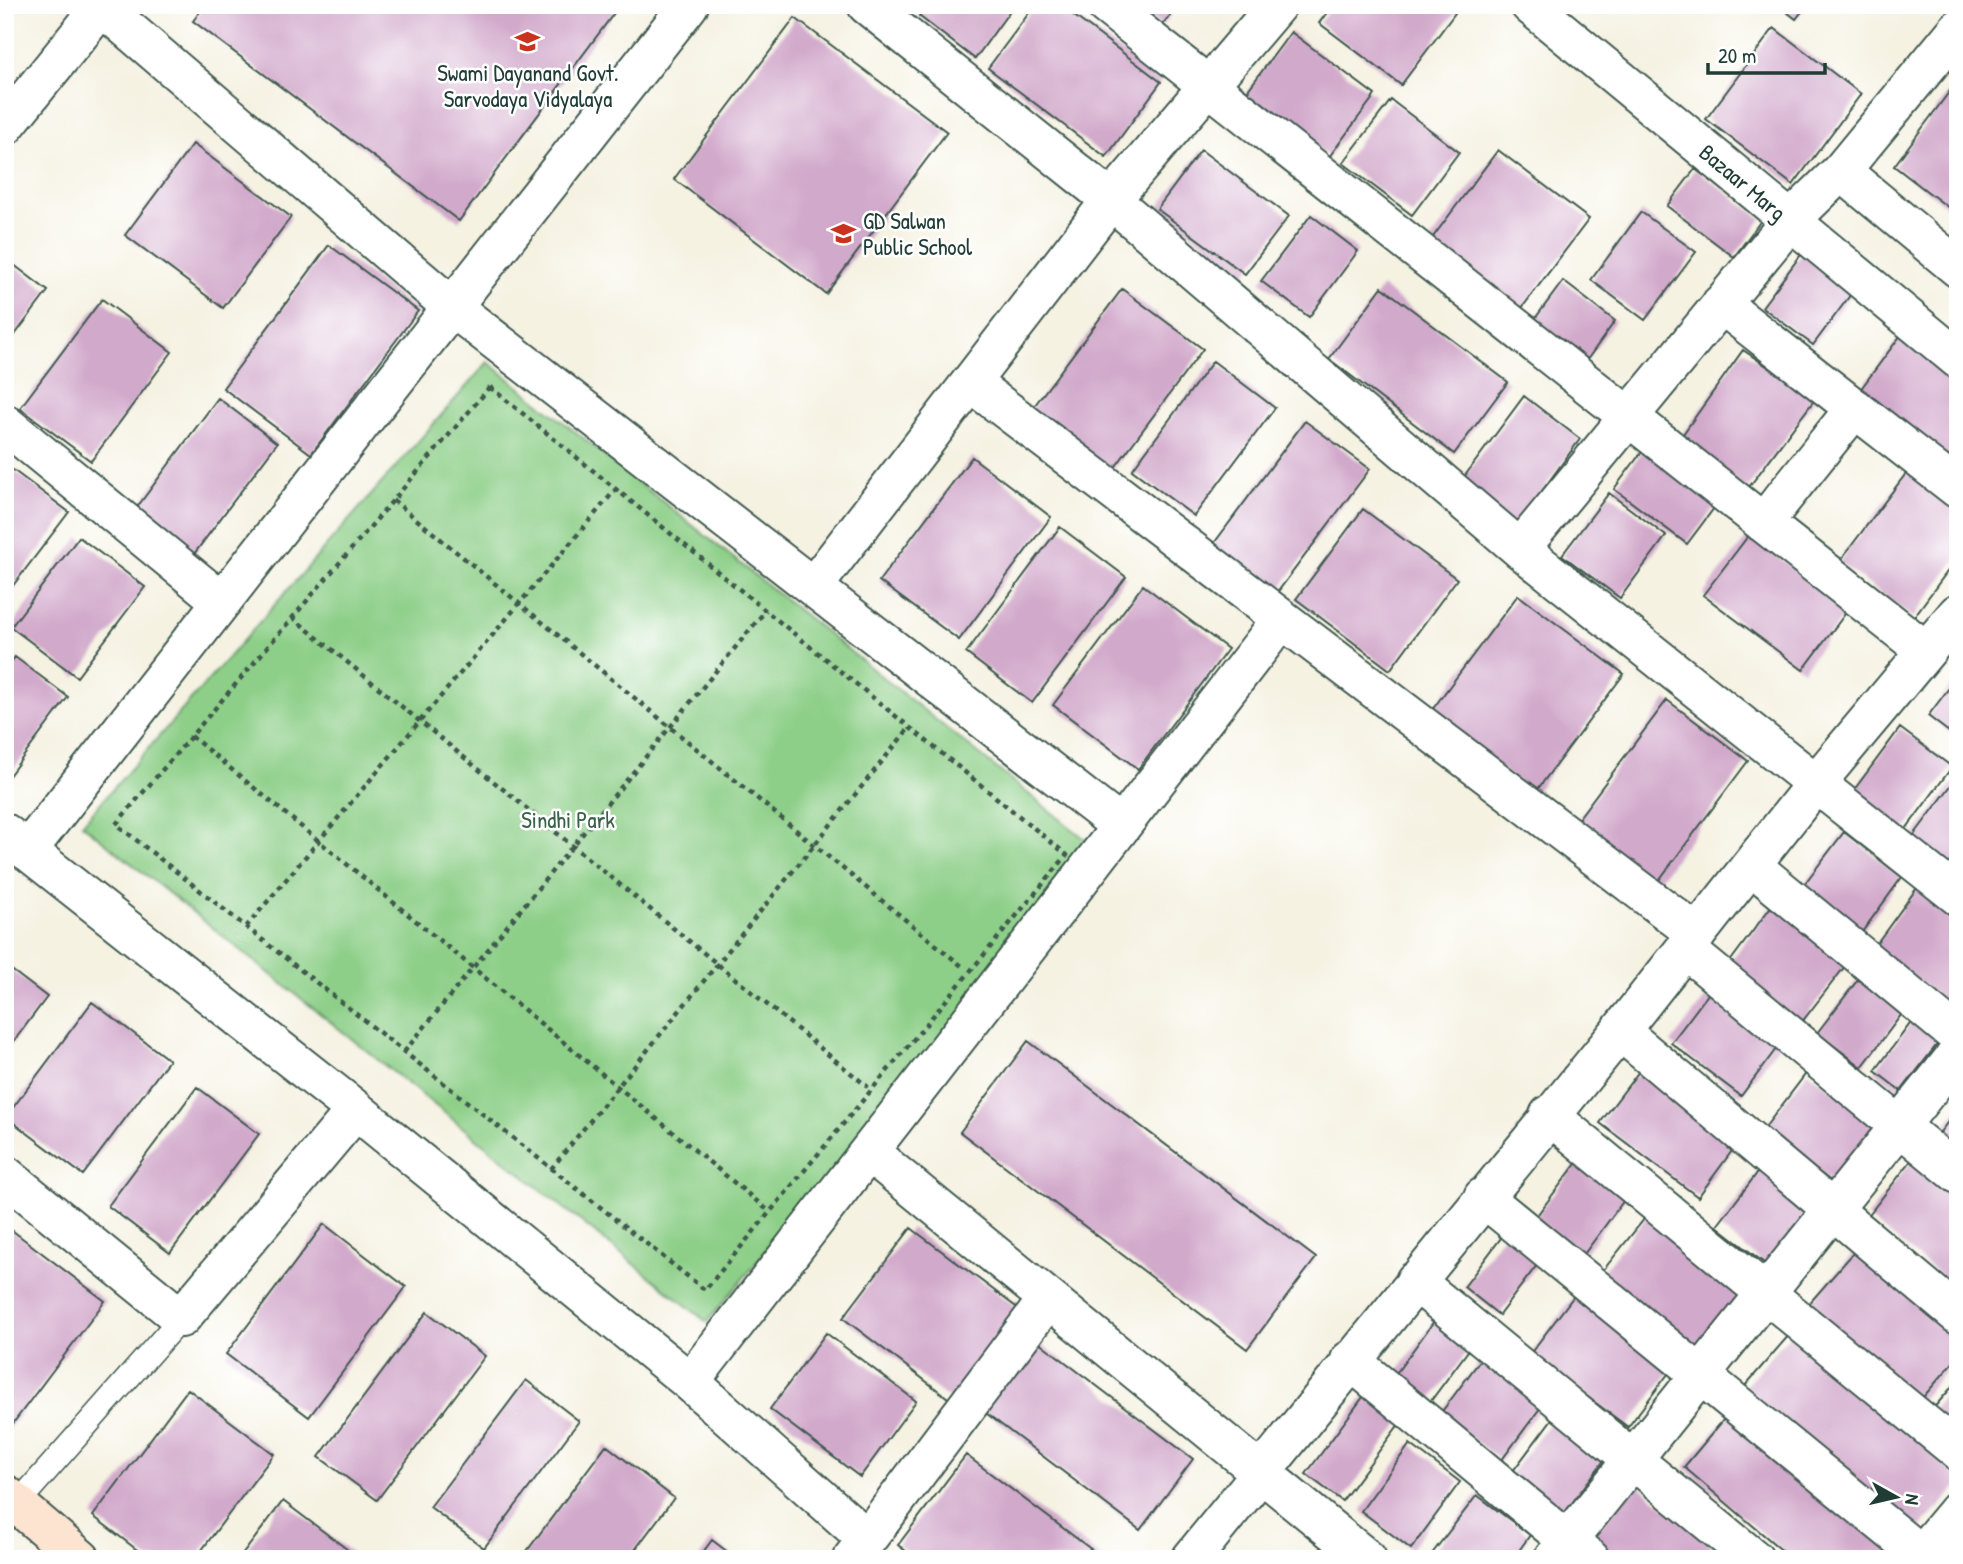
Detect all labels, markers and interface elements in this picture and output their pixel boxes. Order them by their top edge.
school or university icon: Swami Dayanand Govt. Sarvodaya Vidyalaya [514,28,542,56]
scale bar [1708,32,1825,76]
text: 20 m [1718,41,1756,70]
place label: Swami Dayanand Govt. Sarvodaya Vidyalaya [437,57,619,114]
street label: Bazaar Marg [1693,137,1793,227]
place label: GD Salwan Public School [863,205,973,262]
school or university icon: GD Salwan Public School [829,219,857,247]
park label: Sindhi Park [521,804,615,835]
north arrow [1862,1462,1932,1532]
text: N [1899,1493,1926,1506]

